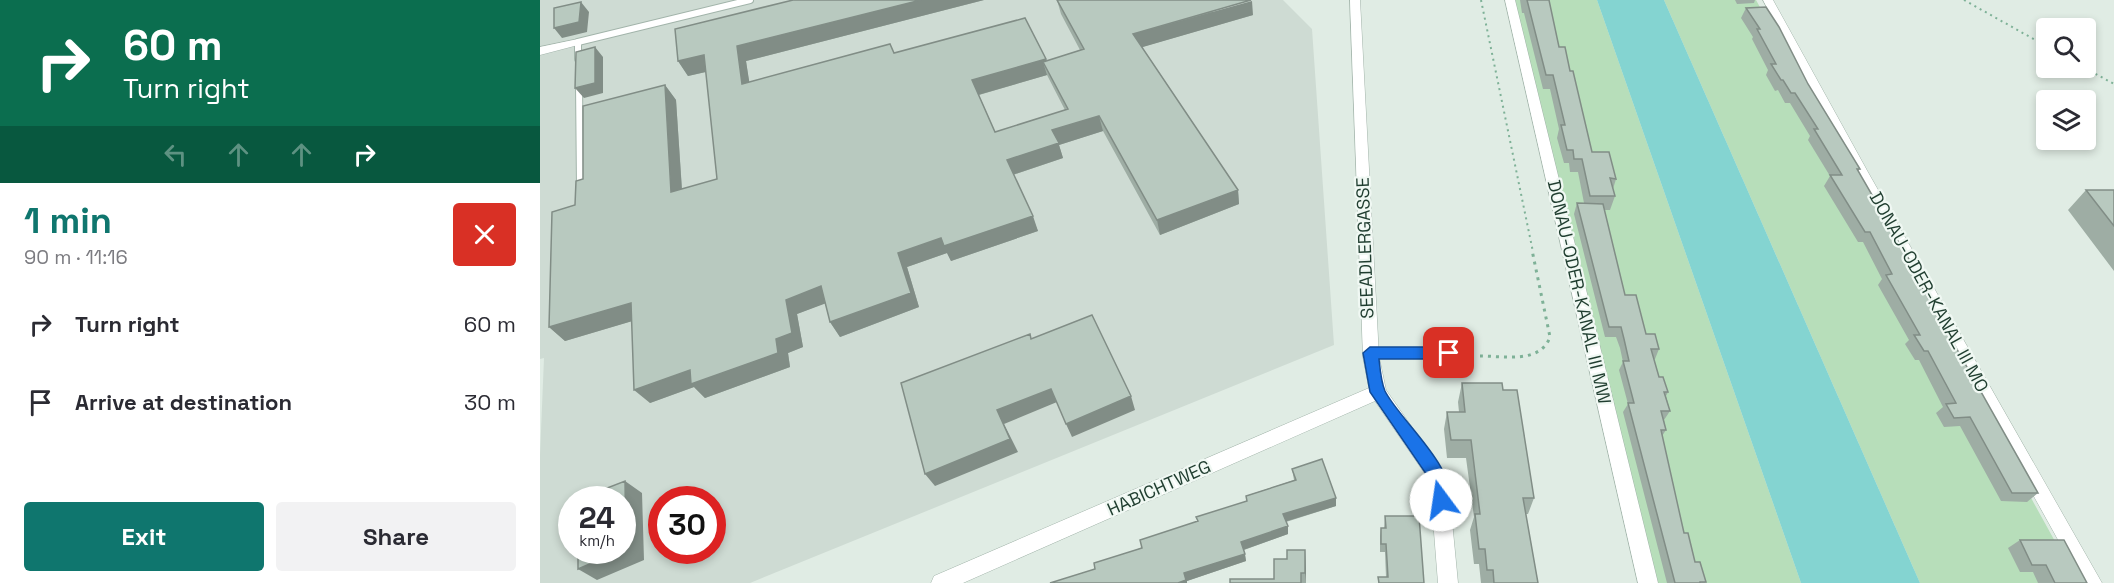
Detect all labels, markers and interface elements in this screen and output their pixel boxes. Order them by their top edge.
map controls [2036,18,2096,150]
button: search [2036,18,2096,78]
text: 60 m [123,19,223,72]
icon: right [24,24,102,102]
text: Turn right [123,71,250,106]
button: layers [2036,90,2096,150]
icon: left [159,138,192,171]
icon: ahead [222,138,255,171]
icon: ahead [285,138,318,171]
icon: right [348,138,381,171]
street label: SEEADLERGASSE [1351,177,1378,319]
street label: DONAU-ODER-KANAL III MW [1543,178,1617,406]
street label: DONAU-ODER-KANAL III MO [1865,188,1994,396]
text: 1 min [24,198,112,244]
button: close [453,203,516,266]
text: 90 m · 11:16 [24,244,128,270]
icon: right [24,308,57,341]
text: Turn right [75,310,180,338]
text: 60 m [464,310,516,338]
pin [1423,327,1474,378]
icon: arrive [1432,336,1465,369]
icon: arrive [24,386,57,419]
text: Arrive at destination [75,388,292,416]
text: 30 m [464,388,516,416]
street label: HABICHTWEG [1103,454,1214,521]
position arrow [1409,468,1473,532]
speed limit sign: 30 [648,486,726,564]
text: 24 [579,498,615,537]
button: Exit [24,502,264,571]
button: Share [276,502,516,571]
text: km/h [579,531,615,550]

